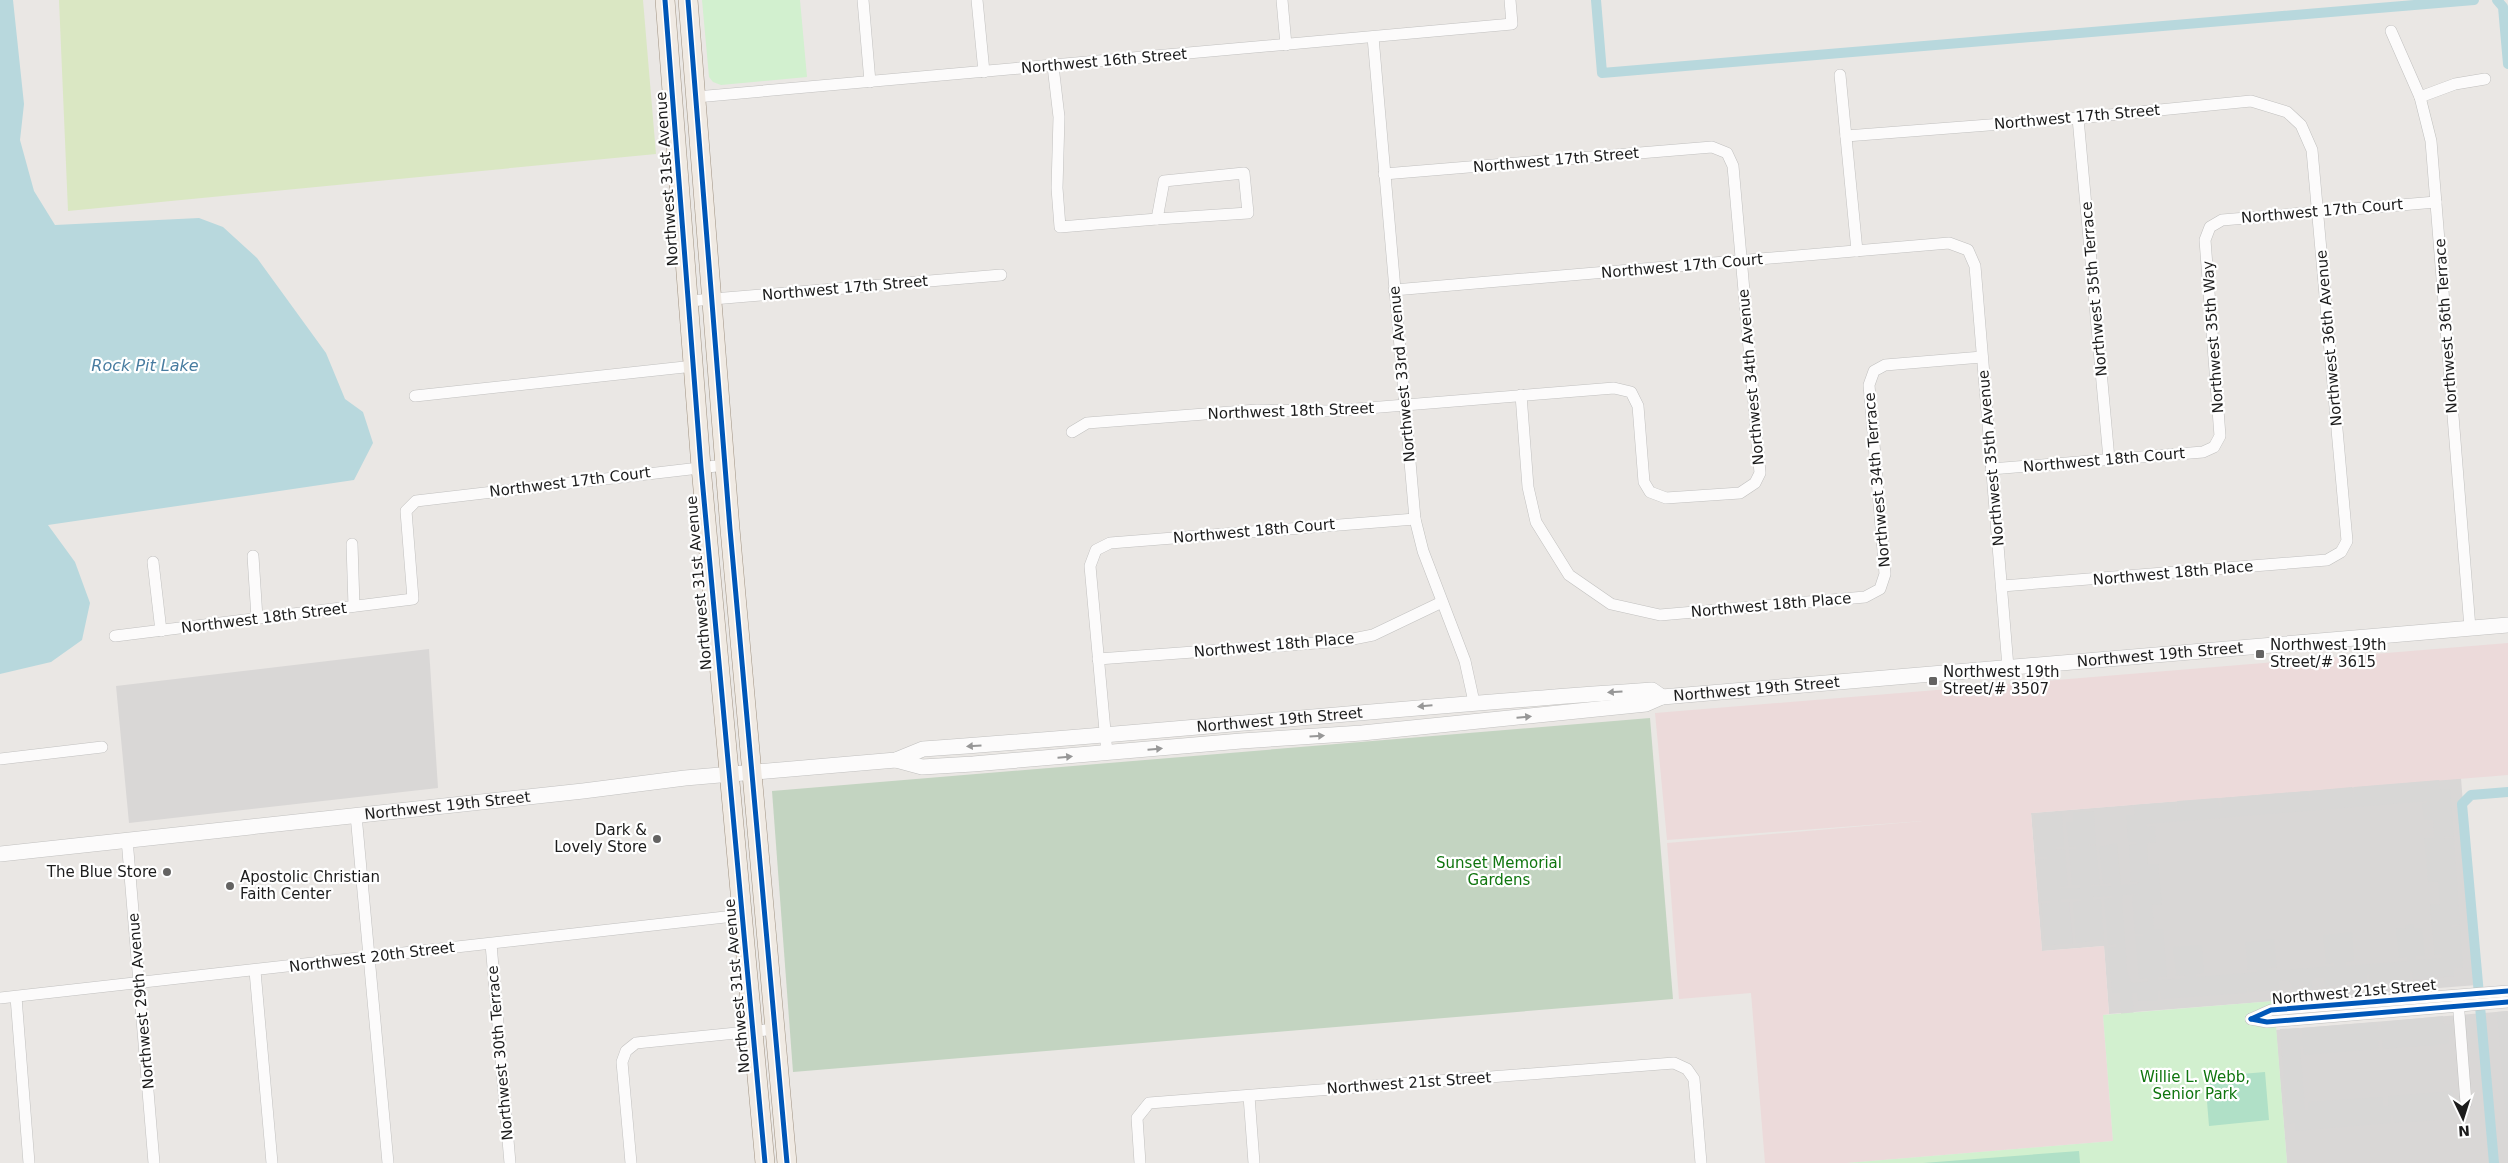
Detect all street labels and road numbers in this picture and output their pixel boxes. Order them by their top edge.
street label: Northwest 16th Street [1020,45,1188,77]
street label: Northwest 31st Avenue [652,91,682,267]
street label: Northwest 17th Street [1993,101,2161,133]
street label: Northwest 17th Street [1472,144,1640,176]
street label: Northwest 17th Court [2240,195,2404,227]
street label: Northwest 35th Terrace [2077,201,2111,377]
street label: Northwest 36th Terrace [2431,238,2461,414]
street label: Northwest 36th Avenue [2312,249,2346,427]
street label: Northwest 17th Court [1600,250,1764,282]
street label: Northwest 35th Way [2199,260,2227,414]
street label: Northwest 17th Street [761,272,929,304]
street label: Northwest 33rd Avenue [1385,285,1419,463]
street label: Northwest 34th Avenue [1734,288,1768,466]
street label: Northwest 35th Avenue [1974,369,2008,547]
street label: Northwest 34th Terrace [1860,392,1894,568]
street label: Northwest 18th Street [1207,399,1375,423]
street label: Northwest 18th Court [2022,444,2186,476]
street label: Northwest 17th Court [488,463,652,501]
street label: Northwest 31st Avenue [682,495,716,671]
street label: Northwest 18th Court [1172,515,1336,547]
street label: Northwest 18th Place [2092,557,2254,589]
street label: Northwest 18th Place [1690,589,1852,621]
street label: Northwest 18th Street [180,599,348,637]
street label: Northwest 18th Place [1193,629,1355,661]
street label: Northwest 19th Street [2076,639,2244,671]
street label: Northwest 19th Street [1673,673,1840,705]
street label: Northwest 19th Street [1196,704,1364,736]
street label: Northwest 19th Street [363,788,531,824]
street label: Northwest 31st Avenue [720,898,754,1074]
street label: Northwest 29th Avenue [124,912,158,1090]
street label: Northwest 20th Street [288,938,456,976]
street label: Northwest 30th Terrace [483,965,517,1141]
street label: Northwest 21st Street [2271,976,2437,1008]
street label: Northwest 21st Street [1326,1068,1492,1098]

